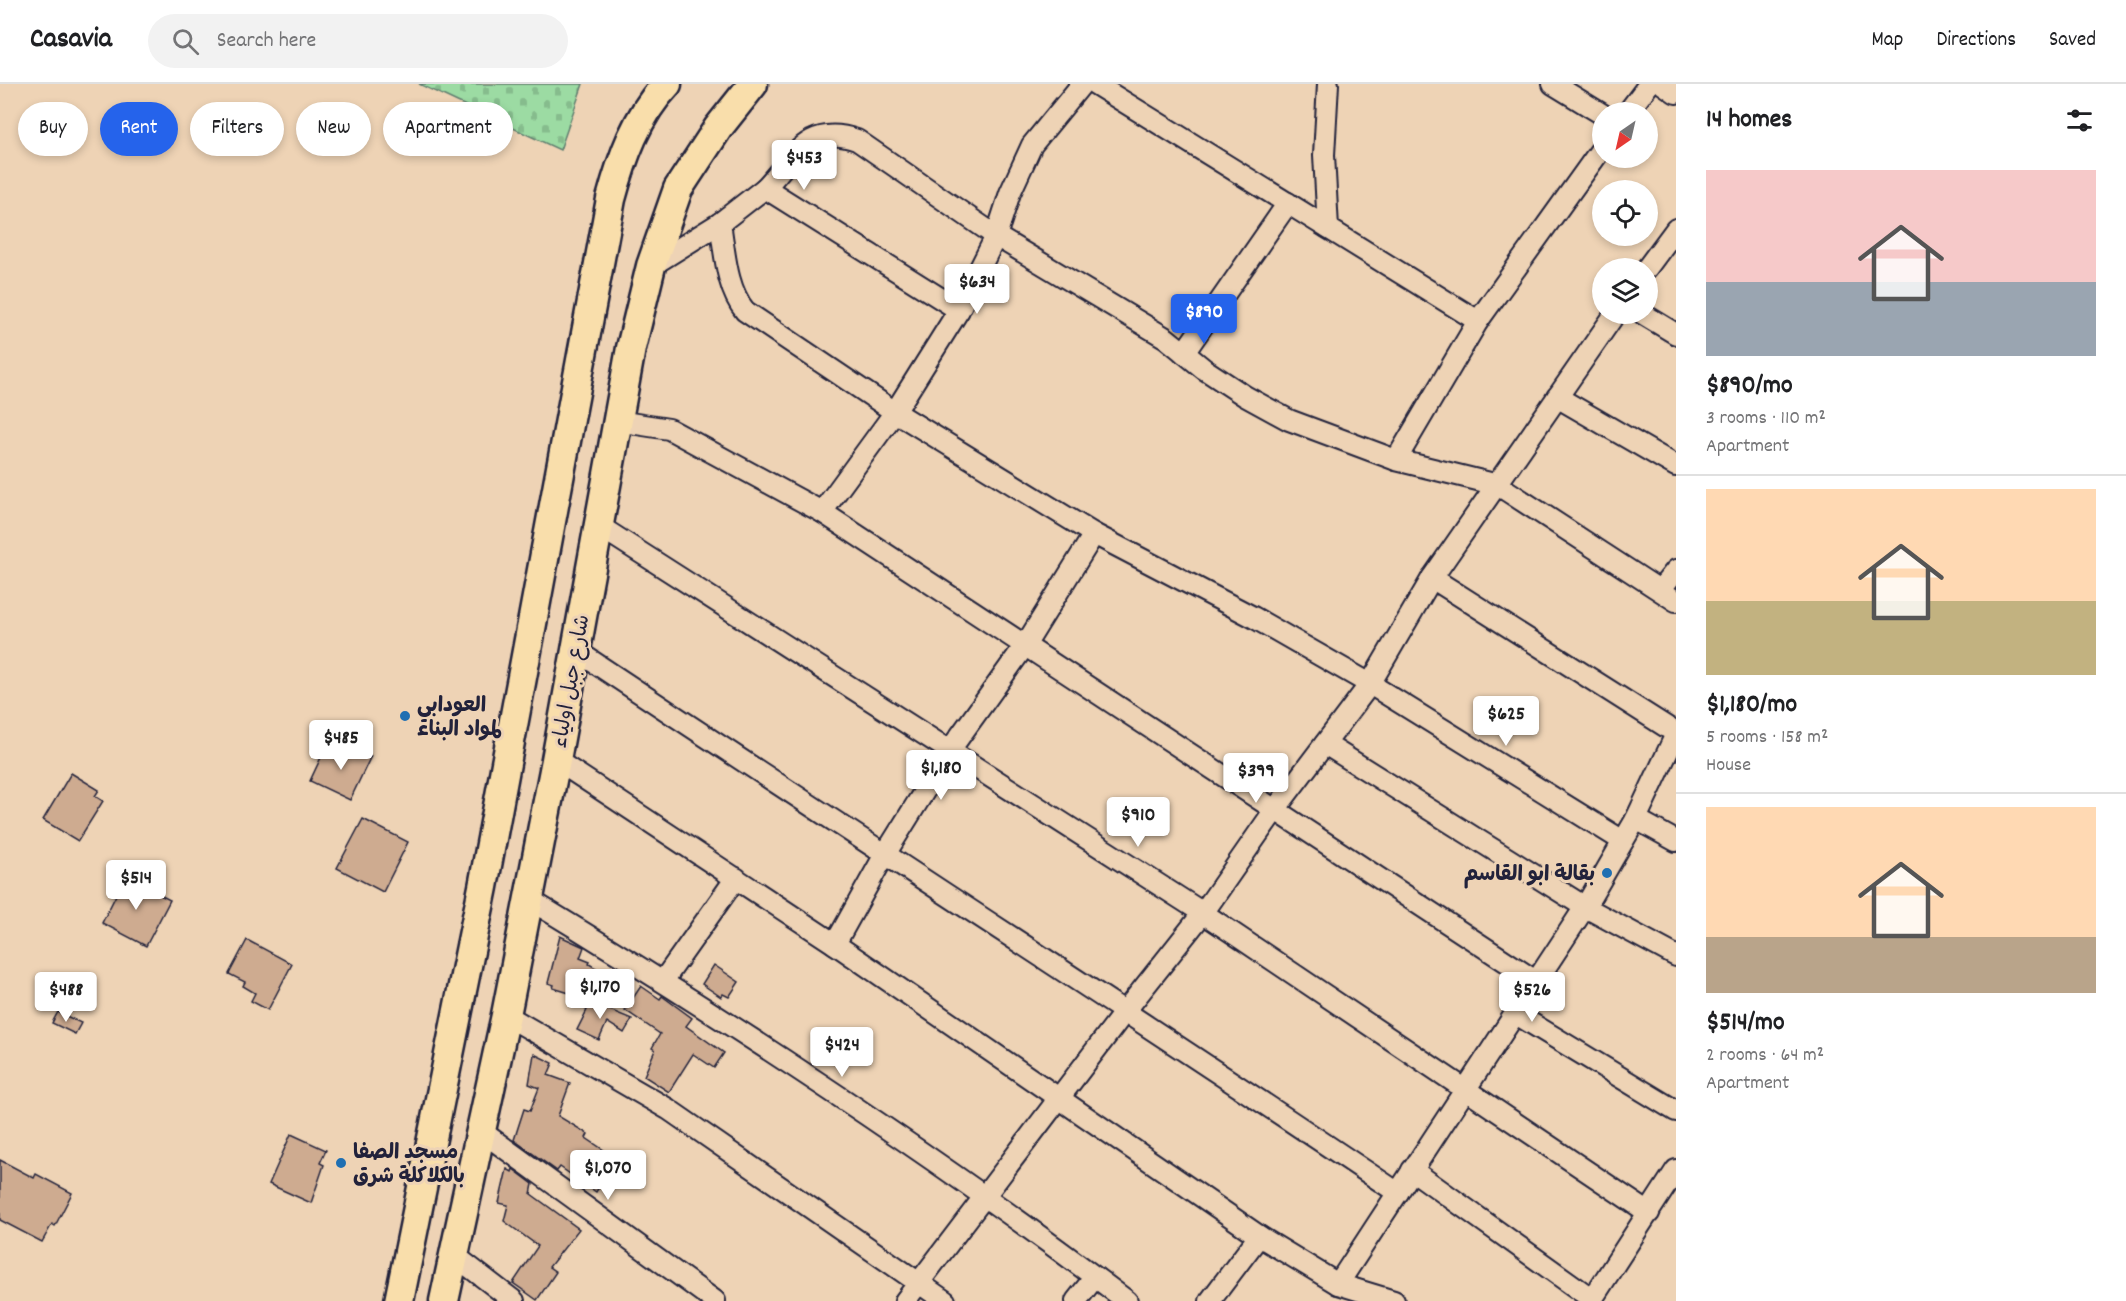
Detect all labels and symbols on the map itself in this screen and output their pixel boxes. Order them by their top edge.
north arrow [1592,102,1658,168]
pin: $453 [768,140,840,191]
pin: $634 [941,264,1013,315]
pin: $890 [1168,294,1240,345]
street label: شارع جبل اولياء [546,613,599,751]
place label: العودابي لمواد البناء [417,692,502,746]
pin: $625 [1470,696,1542,747]
marker: العودابي لمواد البناء [398,709,412,723]
pin: $485 [305,720,377,771]
pin: $1,180 [892,750,990,801]
pin: $399 [1220,753,1292,804]
pin: $910 [1102,797,1174,848]
pin: $514 [100,860,172,911]
place label: بقالة ابو القاسم [1464,861,1595,891]
marker: بقالة ابو القاسم [1600,866,1614,880]
pin: $1,170 [551,969,649,1020]
pin: $488 [30,972,102,1023]
pin: $526 [1496,972,1568,1023]
pin: $424 [806,1027,878,1078]
place label: مسجد الصفا بالكلاكلة شرق [353,1139,465,1193]
pin: $1,070 [559,1150,657,1201]
marker: مسجد الصفا بالكلاكلة شرق [334,1156,348,1170]

